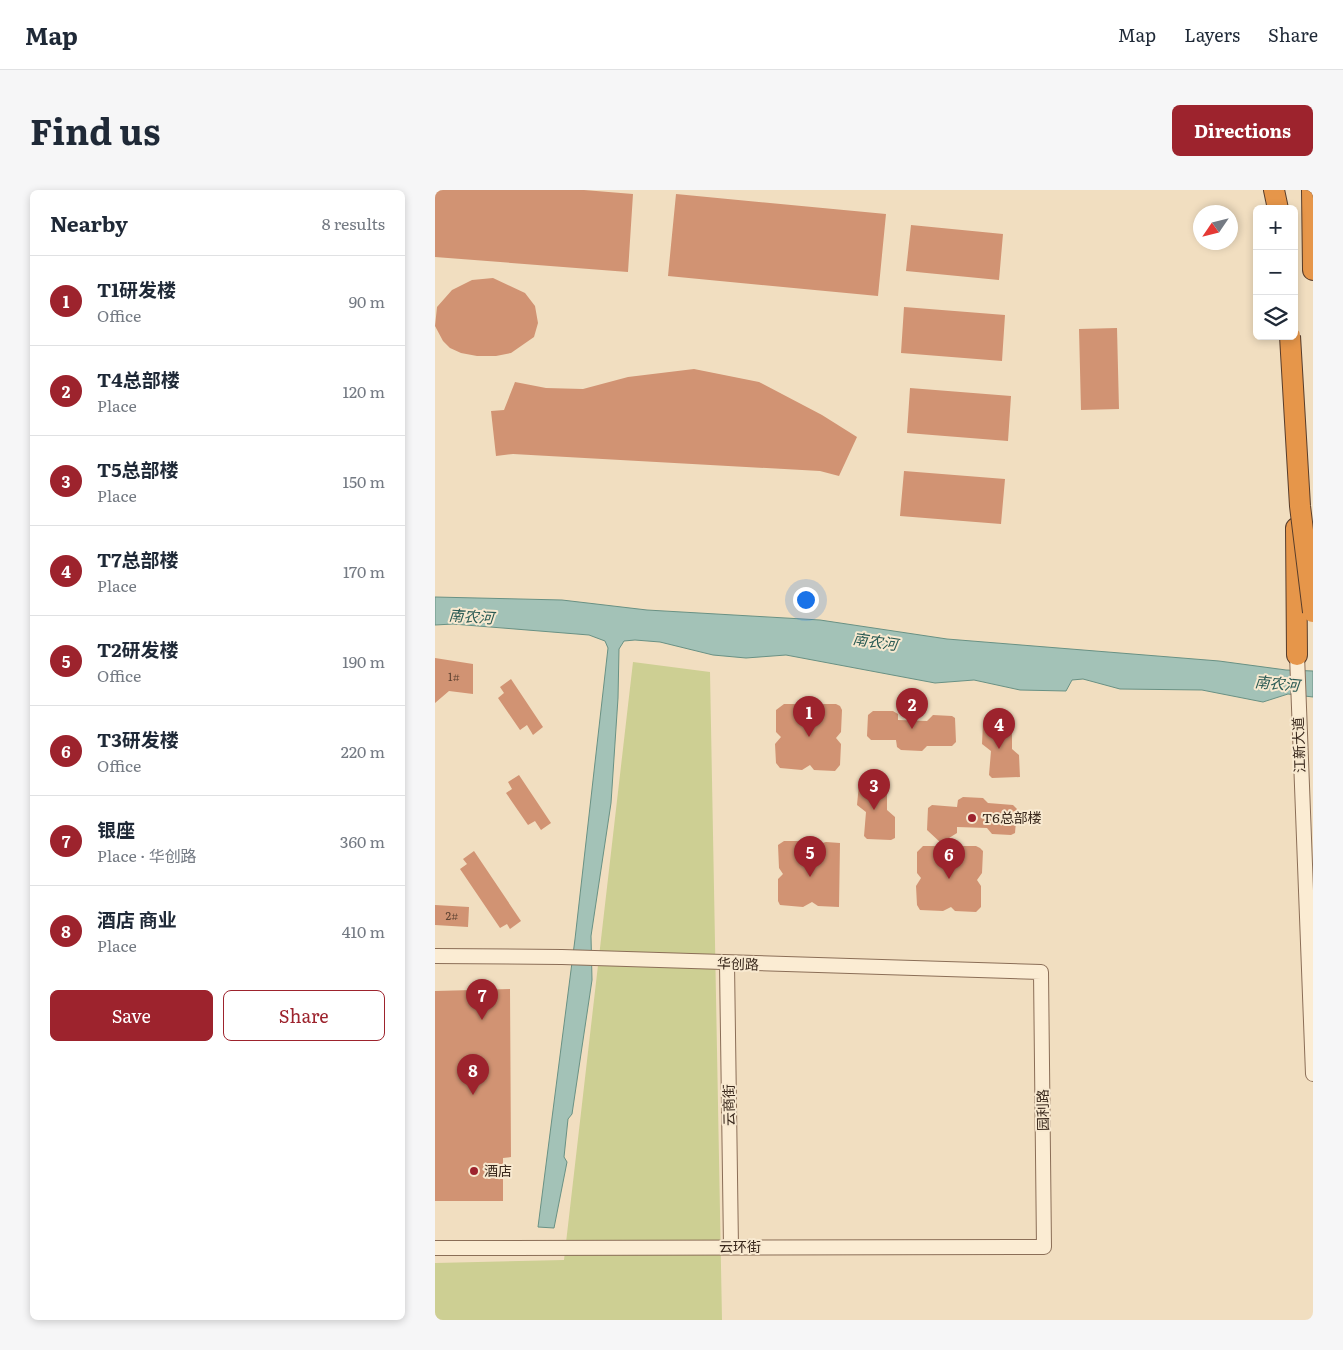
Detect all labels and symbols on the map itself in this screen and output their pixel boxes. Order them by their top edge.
north arrow [1193,205,1238,250]
your location [793,587,819,613]
water label: 南农河 [448,602,497,629]
water label: 南农河 [851,626,902,655]
house number: 1# [448,668,460,684]
water label: 南农河 [1254,669,1304,696]
pin: 2 [896,688,928,729]
pin: 1 [793,696,825,737]
pin: 4 [983,708,1015,749]
street label: 江新大道 [1287,717,1309,773]
pin: 3 [858,769,890,810]
place label: T6总部楼 [982,807,1042,827]
marker: T6总部楼 [966,812,978,824]
pin: 5 [794,836,826,877]
pin: 6 [933,838,965,879]
house number: 2# [446,907,459,923]
street label: 华创路 [717,952,759,974]
pin: 7 [466,979,498,1020]
pin: 8 [457,1054,489,1095]
street label: 云商街 [718,1084,738,1126]
street label: 园利路 [1032,1089,1052,1131]
place label: 酒店 [484,1160,512,1180]
marker: 酒店 [468,1165,480,1177]
street label: 云环街 [719,1236,761,1256]

